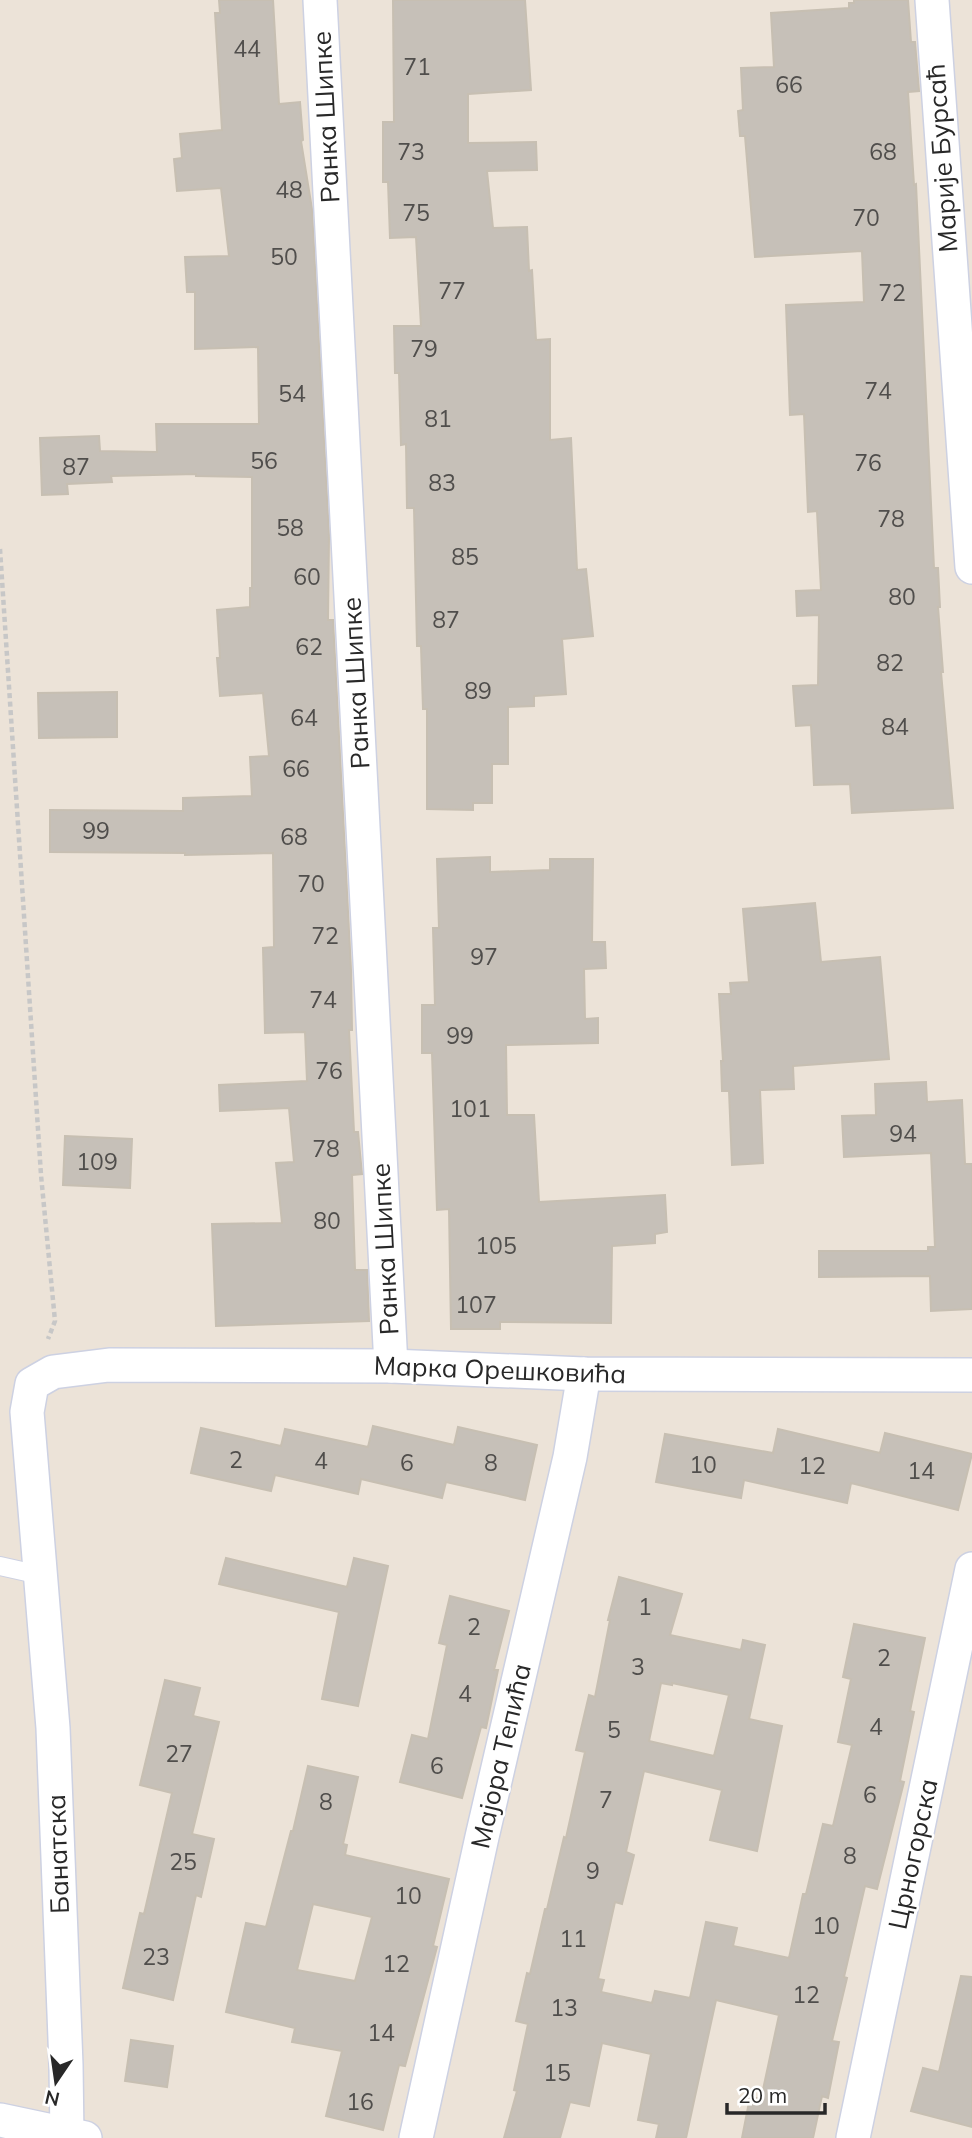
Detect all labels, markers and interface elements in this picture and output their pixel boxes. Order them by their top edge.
street label: Ранка Шипке [305,30,346,204]
house number: 44 [233,34,261,63]
house number: 71 [403,52,431,81]
street label: Марије Бурсаћ [918,63,965,254]
house number: 66 [775,70,803,99]
house number: 73 [397,137,425,166]
house number: 68 [869,137,897,166]
house number: 48 [275,175,303,204]
house number: 75 [402,198,430,227]
house number: 70 [852,203,880,232]
house number: 50 [270,242,298,271]
house number: 77 [438,276,466,305]
house number: 72 [878,278,906,307]
house number: 79 [410,334,438,363]
house number: 74 [864,376,892,405]
house number: 54 [278,379,306,408]
house number: 81 [424,404,452,433]
house number: 56 [250,446,278,475]
house number: 76 [854,448,882,477]
house number: 87 [62,452,90,481]
house number: 83 [428,468,456,497]
house number: 78 [877,504,905,533]
house number: 58 [276,513,304,542]
house number: 85 [451,542,479,571]
house number: 60 [293,562,321,591]
house number: 80 [888,582,916,611]
street label: Ранка Шипке [335,596,376,770]
house number: 87 [432,605,460,634]
house number: 62 [295,632,323,661]
house number: 82 [876,648,904,677]
house number: 89 [464,676,492,705]
house number: 64 [290,703,318,732]
house number: 84 [881,712,909,741]
house number: 66 [282,754,310,783]
house number: 99 [82,816,110,845]
house number: 68 [280,822,308,851]
house number: 70 [297,869,325,898]
house number: 72 [311,921,339,950]
house number: 97 [470,942,498,971]
house number: 74 [309,985,337,1014]
house number: 99 [446,1021,474,1050]
house number: 76 [315,1056,343,1085]
house number: 101 [449,1094,491,1123]
house number: 94 [889,1119,917,1148]
house number: 78 [312,1134,340,1163]
house number: 109 [76,1147,118,1176]
street label: Ранка Шипке [364,1162,405,1336]
house number: 80 [313,1206,341,1235]
house number: 105 [475,1231,517,1260]
house number: 107 [455,1290,497,1319]
street label: Марка Орешковића [373,1349,627,1390]
house number: 2 [229,1445,243,1474]
house number: 4 [314,1446,328,1475]
house number: 6 [400,1448,414,1477]
house number: 8 [484,1448,498,1477]
house number: 10 [689,1450,717,1479]
house number: 12 [798,1451,826,1480]
house number: 14 [907,1456,935,1485]
house number: 1 [638,1592,652,1621]
house number: 2 [467,1612,481,1641]
house number: 2 [877,1643,891,1672]
house number: 3 [631,1652,645,1681]
street label: Мајора Тепића [463,1660,538,1851]
house number: 4 [458,1679,472,1708]
house number: 4 [869,1712,883,1741]
house number: 5 [607,1715,621,1744]
house number: 27 [165,1739,193,1768]
house number: 6 [430,1751,444,1780]
street label: Црногорска [880,1776,945,1932]
house number: 6 [863,1780,877,1809]
house number: 7 [599,1785,613,1814]
house number: 8 [319,1787,333,1816]
street label: Банатска [39,1794,76,1914]
house number: 8 [843,1841,857,1870]
house number: 25 [169,1847,197,1876]
house number: 9 [586,1856,600,1885]
house number: 10 [394,1881,422,1910]
house number: 10 [812,1911,840,1940]
house number: 11 [559,1924,587,1953]
house number: 23 [142,1942,170,1971]
house number: 12 [382,1949,410,1978]
house number: 12 [792,1980,820,2009]
house number: 13 [550,1993,578,2022]
house number: 14 [367,2018,395,2047]
north arrow [21,2047,91,2117]
house number: 15 [543,2058,571,2087]
scale bar [727,2072,825,2116]
text: 20 m [738,2082,787,2108]
text: N [42,2085,62,2112]
house number: 16 [346,2087,374,2116]

